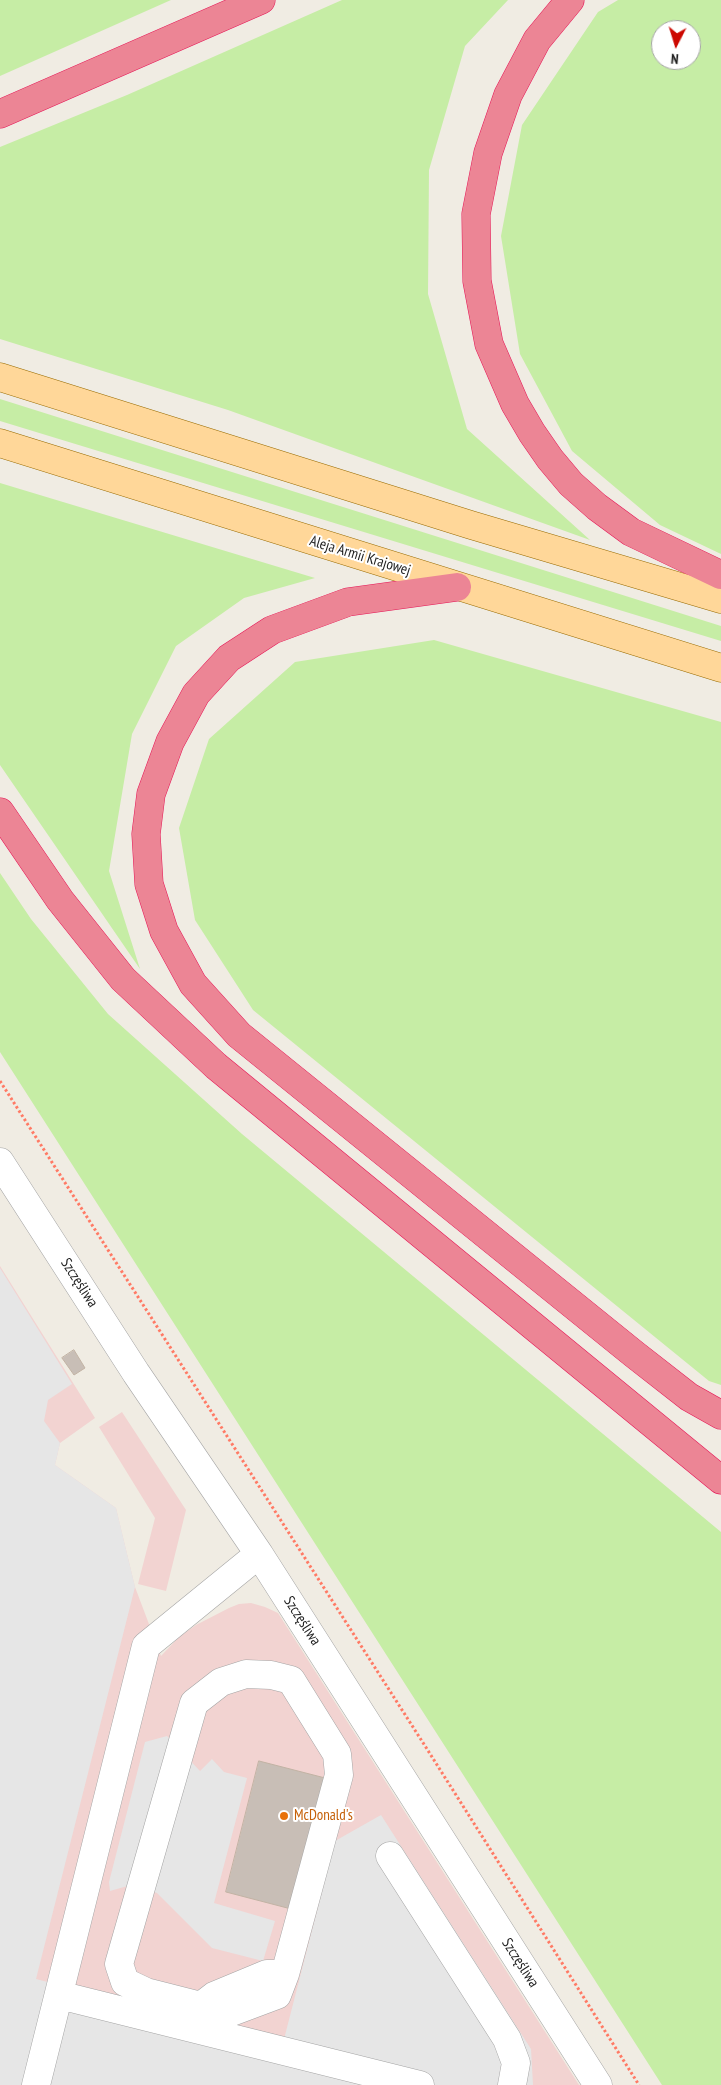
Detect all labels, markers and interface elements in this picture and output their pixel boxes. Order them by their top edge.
north arrow [651,20,701,70]
text: N [670,50,679,68]
street label: Aleja Armii Krajowej [307,532,413,580]
street label: Szczęśliwa [57,1255,101,1311]
street label: Szczęśliwa [280,1593,324,1649]
place label: McDonald's [294,1807,353,1825]
marker: McDonald's [278,1810,290,1822]
street label: Szczęśliwa [498,1935,542,1991]

